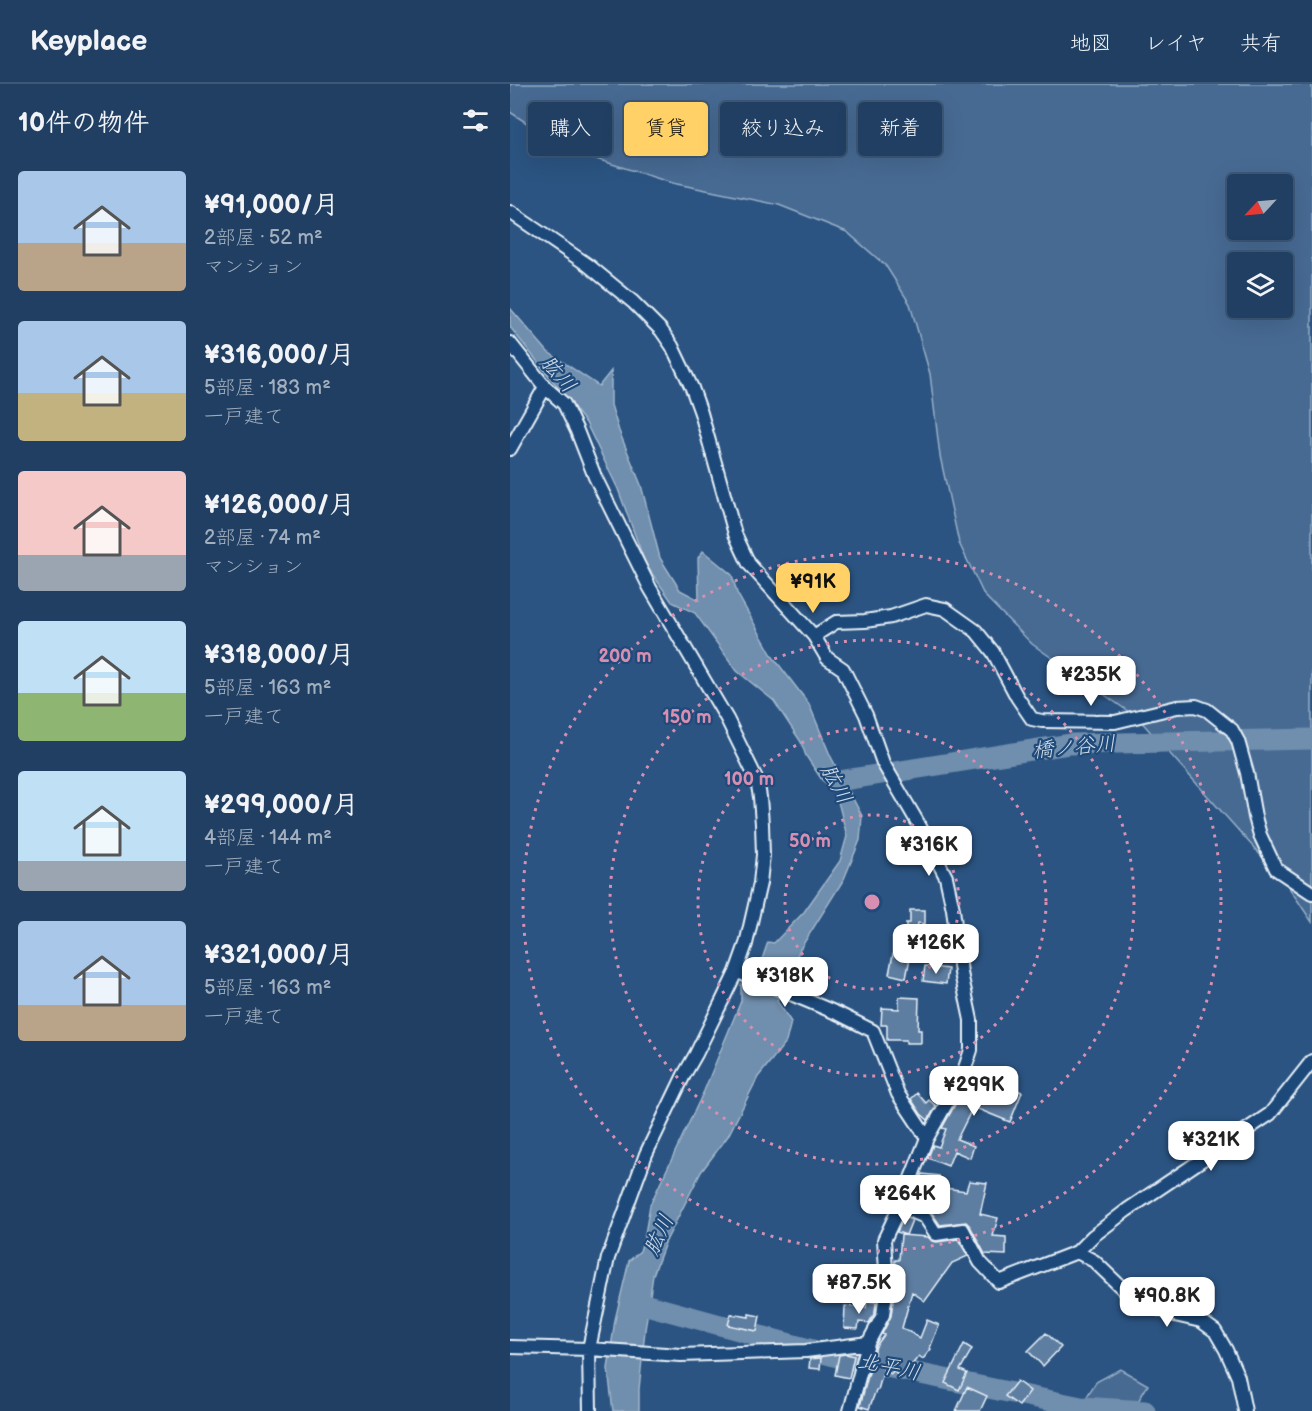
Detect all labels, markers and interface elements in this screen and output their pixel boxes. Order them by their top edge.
text: Keyplace [30,25,147,58]
text: 地図 [1070,31,1112,56]
text: レイヤ [1145,31,1207,56]
text: 共有 [1240,31,1282,56]
chip: 購入 [528,102,612,156]
chip: 賃貸 [624,102,708,156]
chip: 絞り込み [720,102,846,156]
chip: 新着 [858,102,942,156]
icon: filters [459,104,492,137]
text: 10件の物件 [18,108,149,139]
north arrow [1227,174,1293,240]
map controls [1227,174,1293,318]
text: ¥91,000/月 [204,190,339,221]
icon: home [66,195,138,267]
text: 2部屋 · 52 m² [204,226,323,250]
button: layers [1227,252,1293,318]
text: マンション [204,255,303,279]
text: ¥316,000/月 [204,340,355,371]
icon: home [66,345,138,417]
water label: 肱川 [535,350,581,398]
text: 5部屋 · 183 m² [204,376,331,400]
text: 一戸建て [204,405,284,429]
text: ¥126,000/月 [204,490,355,521]
icon: home [66,495,138,567]
text: 2部屋 · 74 m² [204,526,321,550]
text: マンション [204,555,303,579]
pin: ¥91K [777,563,849,614]
text: ¥91K [790,570,836,594]
text: ¥318,000/月 [204,640,355,671]
icon: home [66,645,138,717]
text: 200 m [598,646,652,667]
pin: ¥235K [1049,656,1133,707]
text: ¥235K [1061,663,1121,687]
text: 5部屋 · 163 m² [204,676,331,700]
text: 一戸建て [204,705,284,729]
text: 150 m [662,707,712,728]
water label: 橋ノ谷川 [1031,731,1117,763]
water label: 肱川 [815,760,857,808]
text: 100 m [724,769,774,790]
text: ¥299,000/月 [204,790,359,821]
icon: home [66,795,138,867]
text: 4部屋 · 144 m² [204,826,332,850]
pin: ¥316K [887,826,971,877]
text: 50 m [789,831,831,852]
text: ¥316K [900,833,958,857]
text: 一戸建て [204,855,284,879]
centre of rings [862,892,882,912]
pin: ¥126K [894,924,978,975]
text: ¥126K [907,931,965,955]
text: ¥321,000/月 [204,940,354,971]
icon: home [66,945,138,1017]
pin: ¥318K [743,957,827,1008]
text: ¥318K [756,964,814,988]
text: 5部屋 · 163 m² [204,976,331,1000]
text: 一戸建て [204,1005,284,1029]
pin: ¥299K [932,1066,1016,1117]
text: ¥299K [943,1073,1005,1097]
pin: ¥321K [1169,1121,1253,1172]
text: ¥321K [1182,1128,1240,1152]
pin: ¥264K [863,1175,947,1226]
text: ¥264K [874,1182,936,1206]
water label: 肱川 [639,1211,679,1259]
pin: ¥87.5K [810,1264,908,1315]
text: ¥87.5K [827,1271,891,1295]
pin: ¥90.8K [1118,1277,1216,1328]
text: ¥90.8K [1134,1284,1200,1308]
water label: 北平川 [856,1348,922,1386]

